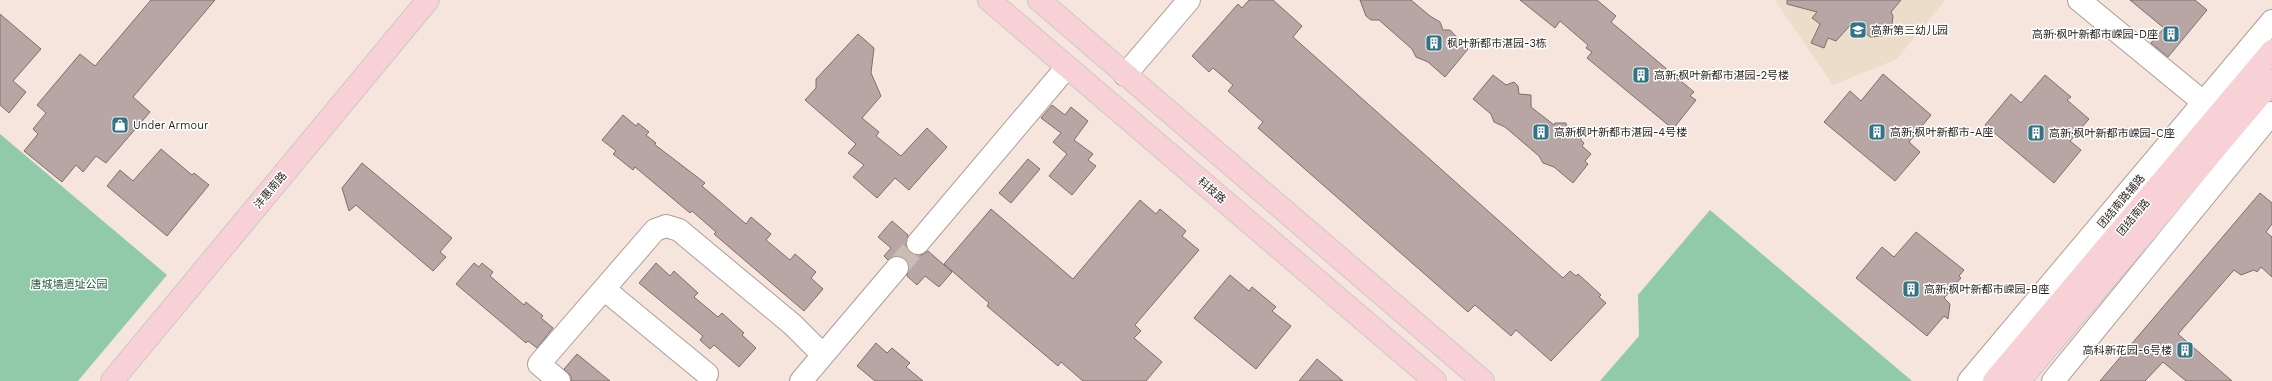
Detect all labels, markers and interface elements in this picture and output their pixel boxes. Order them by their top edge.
school or university icon: 高新第三幼儿园 [1848,20,1868,40]
place label: 高新第三幼儿园 [1871,24,1948,37]
building icon: 高新·枫叶新都市嵘园-D座 [2161,24,2181,44]
place label: 高新·枫叶新都市嵘园-D座 [2032,28,2158,41]
building icon: 枫叶新都市湛园-3栋 [1424,33,1444,53]
place label: 枫叶新都市湛园-3栋 [1447,37,1547,50]
building icon: 高新·枫叶新都市湛园-2号楼 [1631,65,1651,85]
place label: 高新·枫叶新都市湛园-2号楼 [1654,69,1789,82]
shop icon: Under Armour [110,115,130,135]
place label: Under Armour [133,119,209,132]
building icon: 高新枫叶新都市湛园-4号楼 [1531,122,1551,142]
building icon: 高新·枫叶新都市-A座 [1867,122,1887,142]
building icon: 高新·枫叶新都市嵘园-C座 [2026,123,2046,143]
place label: 高新枫叶新都市湛园-4号楼 [1554,126,1687,139]
place label: 高新·枫叶新都市-A座 [1890,126,1993,139]
place label: 高新·枫叶新都市嵘园-C座 [2049,127,2175,140]
street label: 沣惠南路 [251,169,290,211]
street label: 团结南路辅路 [2095,171,2147,231]
street label: 科技路 [1195,175,1228,206]
street label: 团结南路 [2114,196,2152,238]
park label: 唐城墙遗址公园 [31,278,108,291]
building icon: 高新·枫叶新都市嵘园-B座 [1901,279,1921,299]
place label: 高新·枫叶新都市嵘园-B座 [1924,283,2049,296]
building icon: 高科新花园-6号楼 [2175,340,2195,360]
place label: 高科新花园-6号楼 [2083,344,2172,357]

